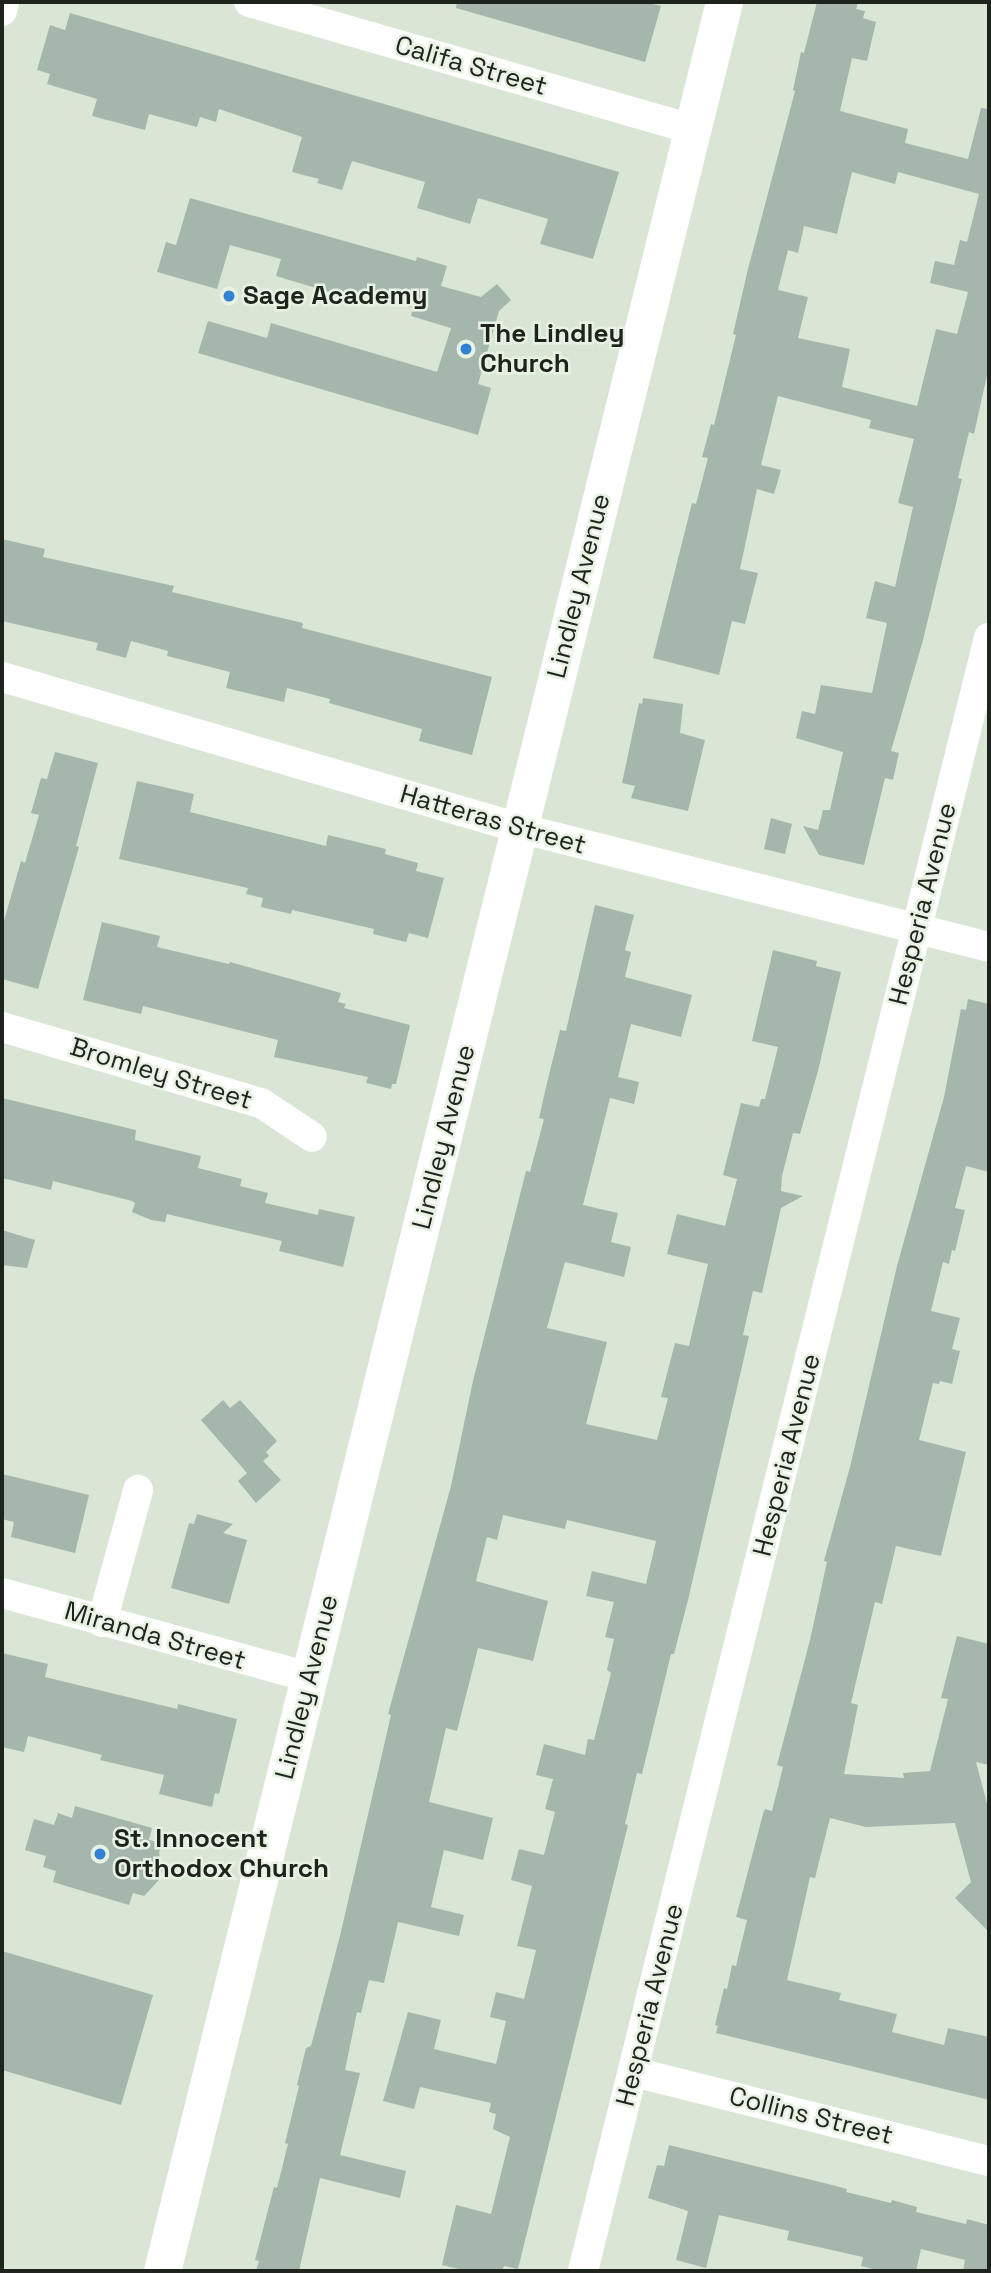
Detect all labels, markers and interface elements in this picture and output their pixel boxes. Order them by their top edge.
street label: Califa Street [391,29,551,103]
place label: Sage Academy [243,280,428,312]
marker: Sage Academy [221,288,237,304]
place label: The Lindley Church [480,318,624,380]
marker: The Lindley Church [458,341,474,357]
street label: Lindley Avenue [541,490,617,682]
street label: Hatteras Street [397,779,589,861]
street label: Hesperia Avenue [883,799,963,1009]
street label: Bromley Street [66,1031,256,1117]
street label: Lindley Avenue [406,1041,482,1233]
street label: Hesperia Avenue [747,1350,827,1560]
street label: Lindley Avenue [269,1591,345,1783]
street label: Miranda Street [61,1595,249,1677]
place label: St. Innocent Orthodox Church [114,1823,329,1884]
marker: St. Innocent Orthodox Church [92,1846,108,1862]
street label: Hesperia Avenue [610,1900,690,2110]
street label: Collins Street [726,2081,896,2151]

